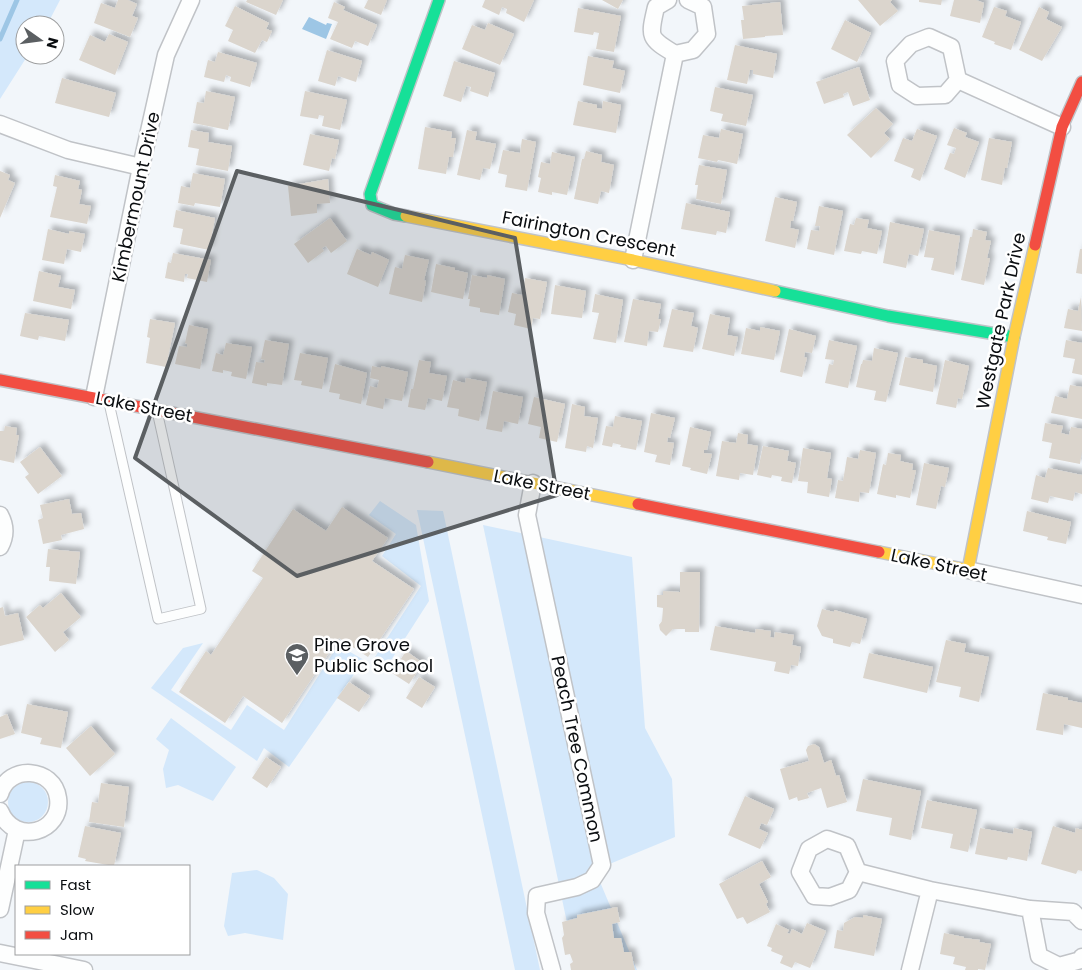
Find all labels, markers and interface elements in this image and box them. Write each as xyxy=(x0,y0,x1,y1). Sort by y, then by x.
north arrow xyxy=(15,15,65,65)
text: N xyxy=(42,36,64,51)
street label: Kimbermount Drive xyxy=(105,110,166,284)
street label: Fairington Crescent xyxy=(500,204,678,263)
street label: Westgate Park Drive xyxy=(970,230,1031,412)
street label: Lake Street xyxy=(94,385,195,428)
street label: Lake Street xyxy=(492,463,593,506)
street label: Lake Street xyxy=(889,542,990,587)
place label: Pine Grove Public School xyxy=(314,632,433,678)
school or university icon: Pine Grove Public School xyxy=(284,642,310,676)
street label: Peach Tree Common xyxy=(545,653,609,844)
legend xyxy=(15,865,190,955)
text: Fast xyxy=(60,874,91,895)
text: Slow xyxy=(60,899,95,920)
text: Jam xyxy=(60,924,94,945)

